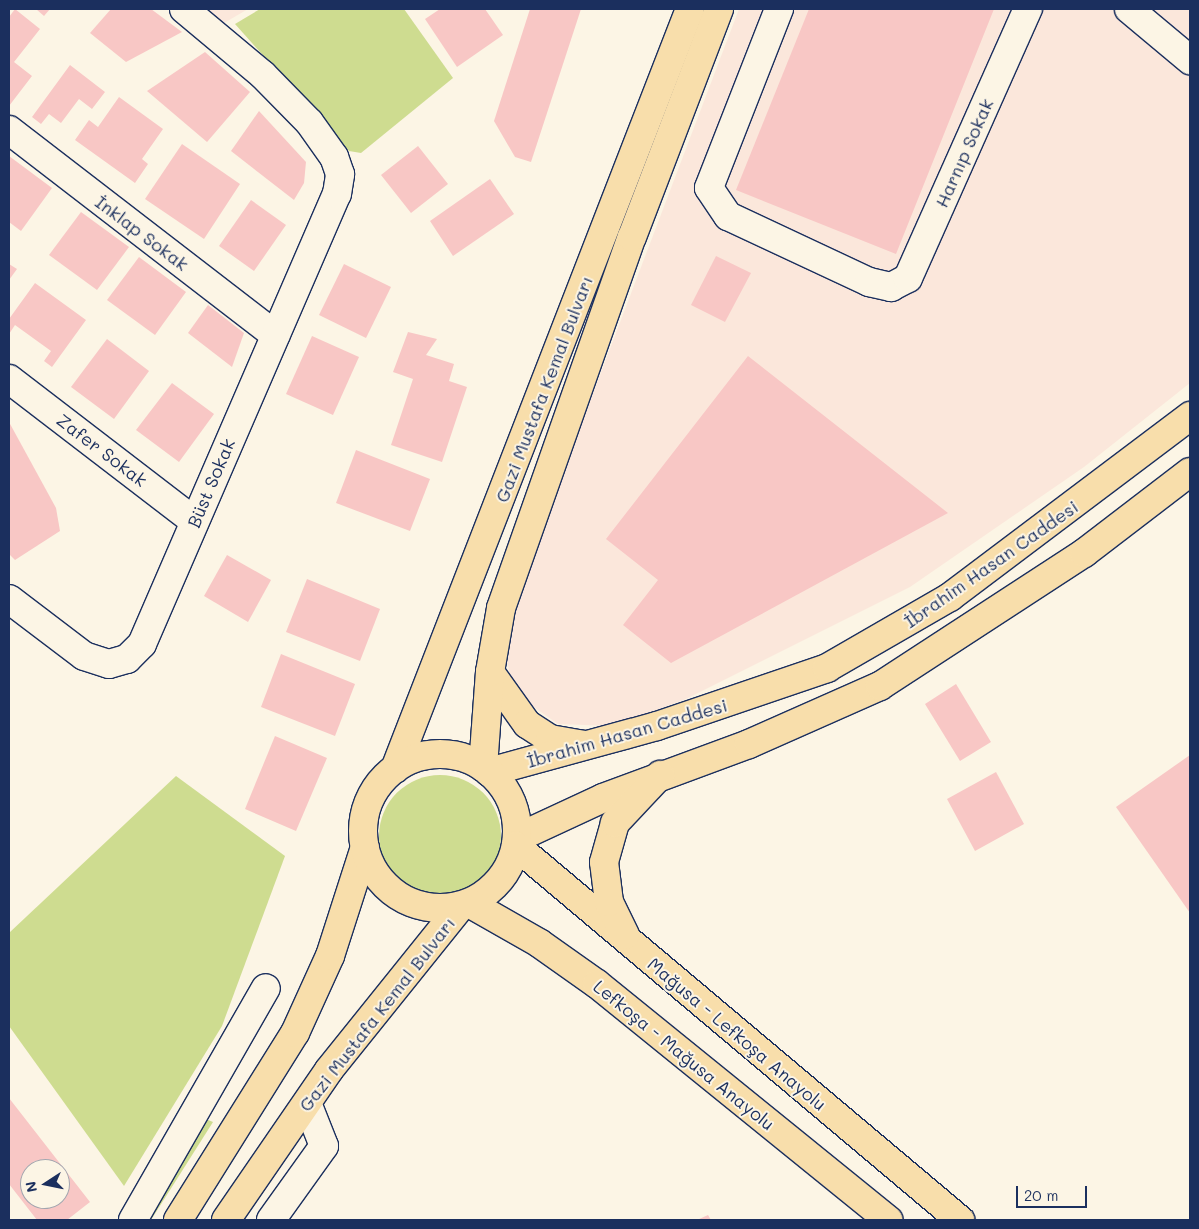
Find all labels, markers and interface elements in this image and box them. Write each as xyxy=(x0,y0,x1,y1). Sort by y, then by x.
street label: Harnıp Sokak xyxy=(930,95,998,211)
street label: İnklap Sokak xyxy=(91,191,193,275)
street label: Gazi Mustafa Kemal Bulvarı xyxy=(491,273,597,505)
street label: Zafer Sokak xyxy=(53,409,151,491)
street label: Büst Sokak xyxy=(183,435,239,531)
street label: İbrahim Hasan Caddesi xyxy=(900,496,1082,632)
street label: İbrahim Hasan Caddesi xyxy=(524,694,730,772)
street label: Gazi Mustafa Kemal Bulvarı xyxy=(294,912,460,1116)
street label: Mağusa - Lefkoşa Anayolu xyxy=(643,953,831,1115)
street label: Lefkoşa - Mağusa Anayolu xyxy=(589,975,779,1135)
north arrow xyxy=(20,1159,70,1209)
scale bar xyxy=(1019,1176,1090,1208)
text: N xyxy=(20,1180,41,1194)
text: 20 m xyxy=(1024,1185,1058,1205)

